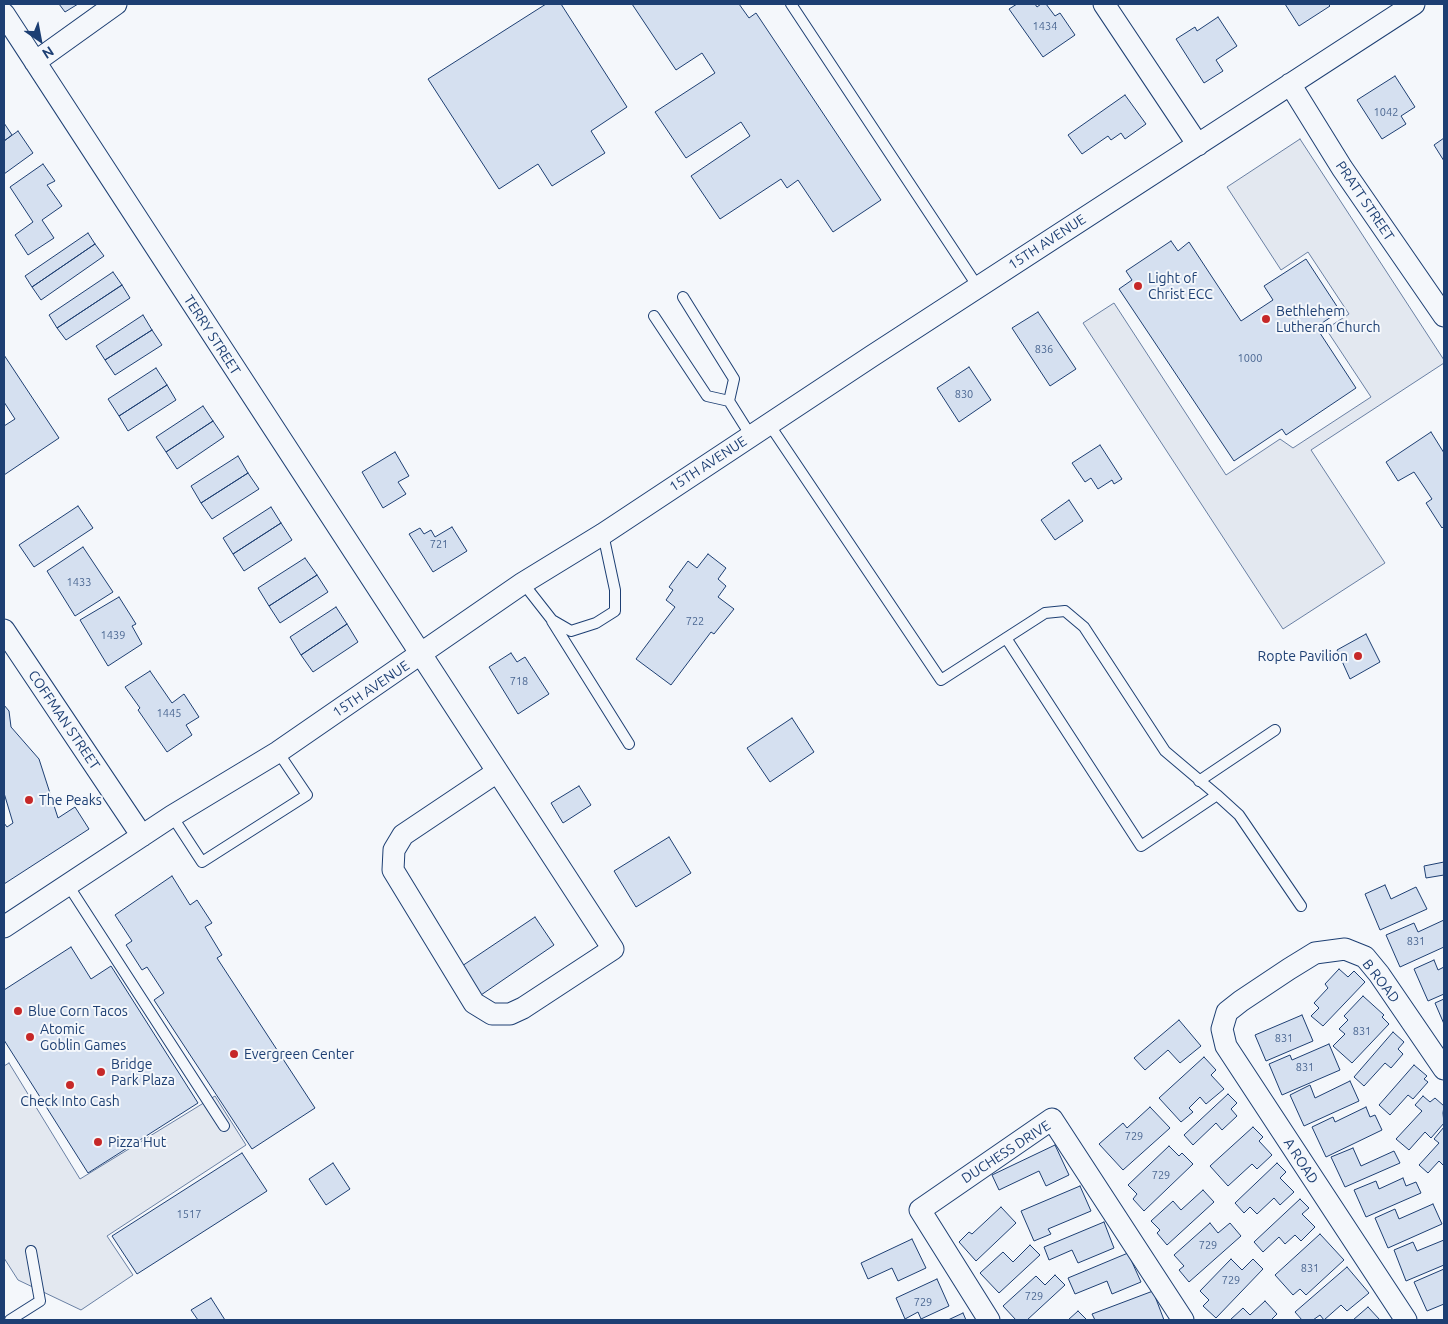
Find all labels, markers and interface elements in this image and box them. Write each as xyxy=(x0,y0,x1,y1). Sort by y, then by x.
north arrow xyxy=(15,15,65,65)
house number: 1434 xyxy=(1033,19,1057,33)
text: N xyxy=(39,43,57,62)
house number: 1042 xyxy=(1374,105,1398,119)
street label: PRATT STREET xyxy=(1332,158,1398,244)
street label: 15TH AVENUE xyxy=(1005,211,1089,273)
place label: Light of Christ ECC xyxy=(1148,270,1213,302)
marker: Light of Christ ECC xyxy=(1132,280,1144,292)
street label: TERRY STREET xyxy=(180,292,244,378)
place label: Bethlehem Lutheran Church xyxy=(1276,303,1380,336)
marker: Bethlehem Lutheran Church xyxy=(1260,313,1272,325)
house number: 836 xyxy=(1035,342,1053,356)
house number: 1000 xyxy=(1238,351,1262,365)
house number: 830 xyxy=(955,387,973,401)
street label: 15TH AVENUE xyxy=(666,433,750,495)
house number: 721 xyxy=(430,537,448,551)
house number: 1433 xyxy=(67,575,91,589)
house number: 722 xyxy=(686,614,704,628)
house number: 1439 xyxy=(101,628,125,642)
place label: Ropte Pavilion xyxy=(1258,648,1348,664)
marker: Ropte Pavilion xyxy=(1352,650,1364,662)
street label: 15TH AVENUE xyxy=(329,657,413,721)
street label: COFFMAN STREET xyxy=(25,667,103,773)
house number: 718 xyxy=(510,674,528,688)
house number: 1445 xyxy=(157,706,181,720)
place label: The Peaks xyxy=(39,792,102,808)
marker: The Peaks xyxy=(23,794,35,806)
house number: 831 xyxy=(1407,934,1425,948)
street label: B ROAD xyxy=(1359,956,1403,1006)
place label: Blue Corn Tacos xyxy=(28,1003,128,1019)
marker: Blue Corn Tacos xyxy=(12,1005,24,1017)
place label: Atomic Goblin Games xyxy=(40,1021,126,1054)
house number: 831 xyxy=(1353,1024,1371,1038)
marker: Atomic Goblin Games xyxy=(24,1031,36,1043)
house number: 831 xyxy=(1275,1031,1293,1045)
place label: Evergreen Center xyxy=(244,1046,354,1062)
marker: Evergreen Center xyxy=(228,1048,240,1060)
place label: Bridge Park Plaza xyxy=(111,1056,175,1088)
house number: 831 xyxy=(1296,1060,1314,1074)
marker: Bridge Park Plaza xyxy=(95,1066,107,1078)
marker: Check Into Cash xyxy=(64,1079,76,1091)
place label: Check Into Cash xyxy=(20,1093,120,1109)
street label: DUCHESS DRIVE xyxy=(958,1117,1054,1187)
house number: 729 xyxy=(1125,1129,1143,1143)
place label: Pizza Hut xyxy=(108,1134,166,1150)
street label: A ROAD xyxy=(1280,1135,1322,1187)
marker: Pizza Hut xyxy=(92,1136,104,1148)
house number: 729 xyxy=(1152,1168,1170,1182)
house number: 1517 xyxy=(177,1207,201,1221)
house number: 729 xyxy=(1199,1238,1217,1252)
house number: 831 xyxy=(1301,1261,1319,1275)
house number: 729 xyxy=(1222,1273,1240,1287)
house number: 729 xyxy=(1025,1289,1043,1303)
house number: 729 xyxy=(914,1295,932,1309)

